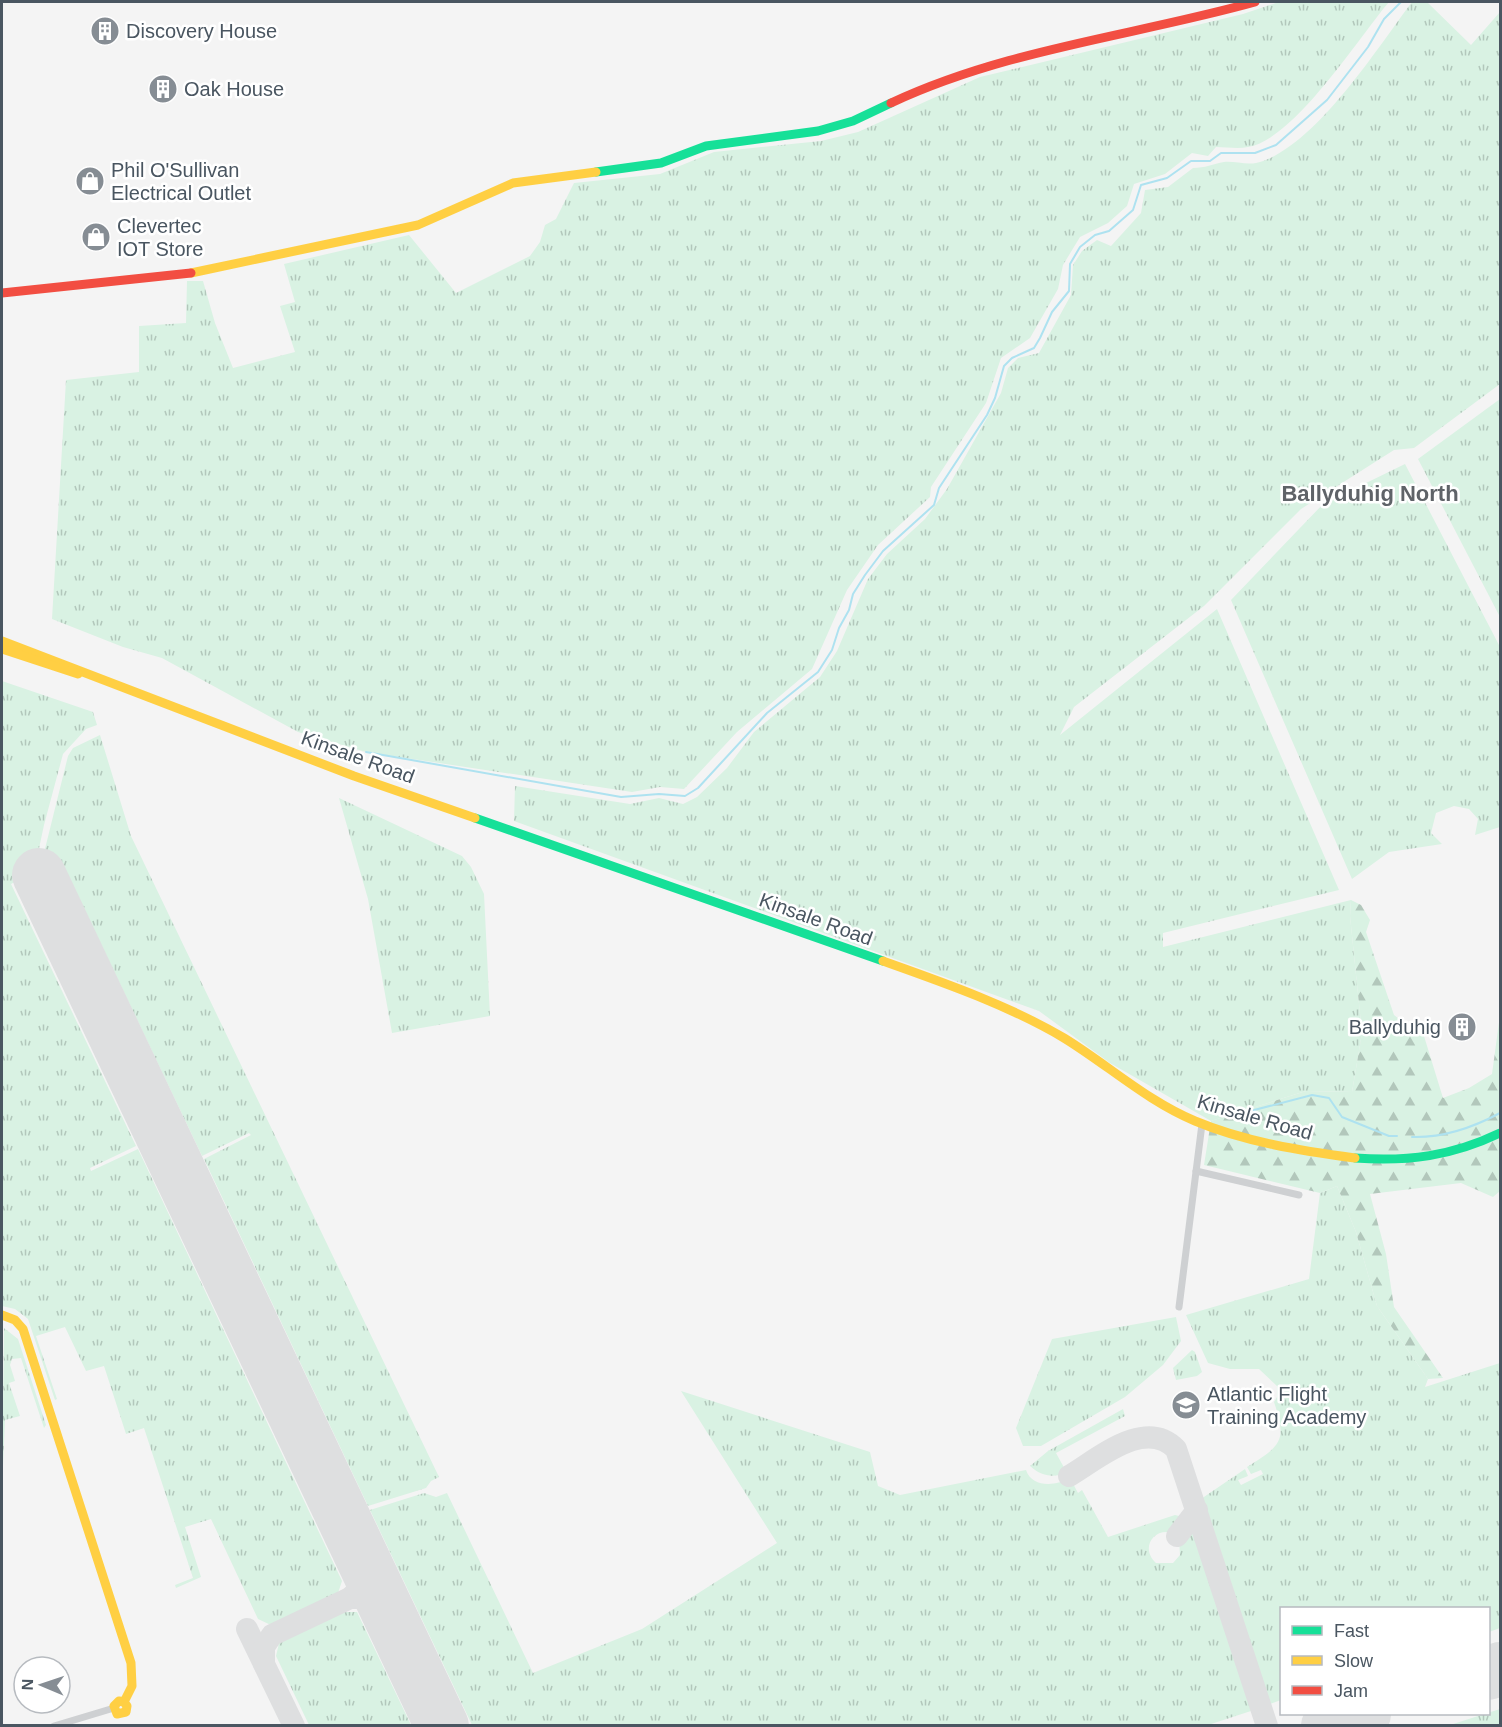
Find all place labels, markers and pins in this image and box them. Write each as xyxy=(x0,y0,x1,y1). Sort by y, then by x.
building icon: Discovery House xyxy=(89,15,121,47)
place label: Discovery House xyxy=(126,20,277,42)
building icon: Oak House xyxy=(147,73,179,105)
place label: Oak House xyxy=(184,78,284,100)
place label: Phil O'Sullivan Electrical Outlet xyxy=(111,159,251,204)
shop icon: Phil O'Sullivan Electrical Outlet xyxy=(74,165,106,197)
place label: Clevertec IOT Store xyxy=(117,215,203,260)
shop icon: Clevertec IOT Store xyxy=(80,221,112,253)
building icon: Ballyduhig xyxy=(1446,1011,1478,1043)
place label: Ballyduhig xyxy=(1349,1016,1441,1038)
place label: Atlantic Flight Training Academy xyxy=(1207,1383,1366,1428)
school or university icon: Atlantic Flight Training Academy xyxy=(1170,1389,1202,1421)

